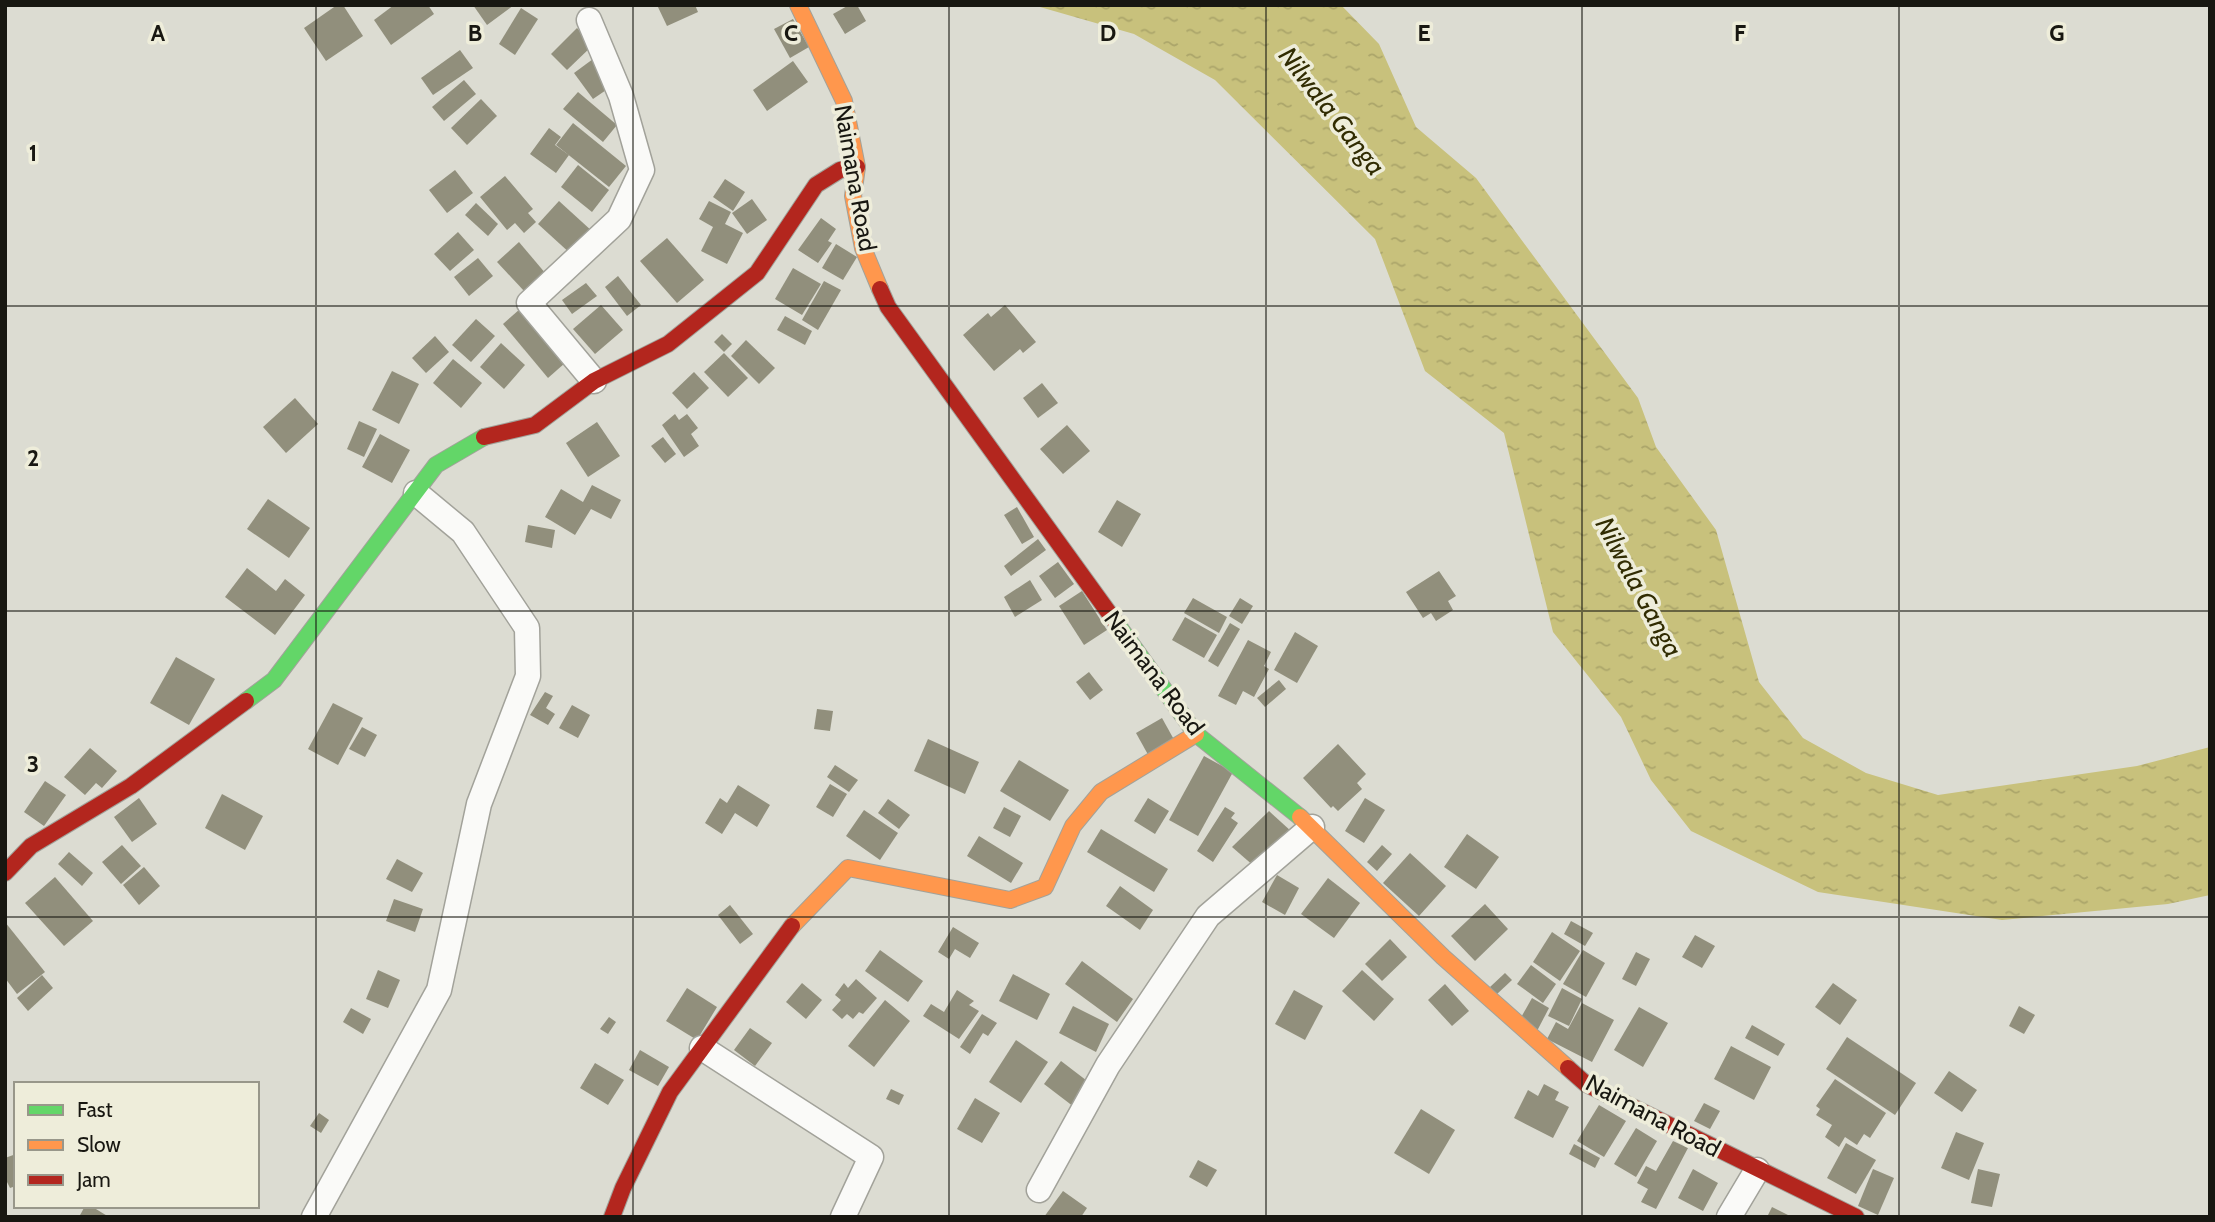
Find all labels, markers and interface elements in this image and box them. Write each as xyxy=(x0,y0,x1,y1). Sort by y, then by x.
text: A xyxy=(151,19,166,47)
text: B xyxy=(468,19,482,47)
text: C xyxy=(784,19,798,47)
text: D xyxy=(1100,19,1116,47)
text: E xyxy=(1417,19,1431,47)
text: F xyxy=(1734,19,1746,47)
text: G xyxy=(2049,19,2065,47)
water label: Nilwala Ganga xyxy=(1272,40,1392,182)
street label: Naimana Road xyxy=(828,102,883,253)
text: 1 xyxy=(29,139,37,167)
text: 2 xyxy=(27,444,39,472)
water label: Nilwala Ganga xyxy=(1589,511,1689,663)
street label: Naimana Road xyxy=(1098,605,1211,741)
text: 3 xyxy=(27,750,39,778)
street label: Naimana Road xyxy=(1581,1068,1725,1163)
legend xyxy=(14,1082,259,1208)
text: Fast xyxy=(77,1097,113,1122)
text: Slow xyxy=(77,1132,121,1157)
text: Jam xyxy=(76,1167,111,1192)

